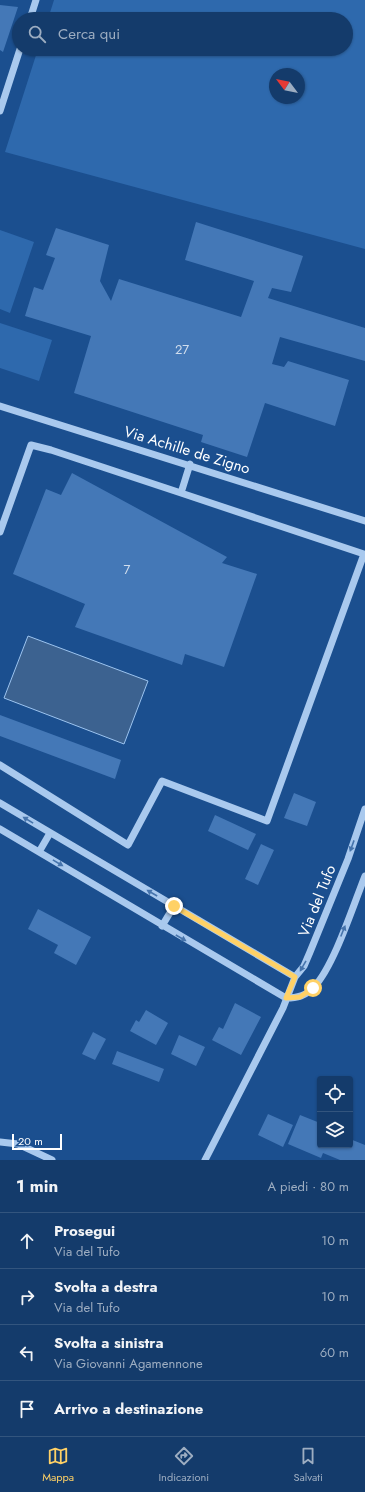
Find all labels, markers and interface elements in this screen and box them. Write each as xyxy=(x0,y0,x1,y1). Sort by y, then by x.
search box xyxy=(12,12,353,56)
icon: search xyxy=(26,23,48,45)
text: Cerca qui xyxy=(58,23,120,45)
north arrow xyxy=(269,68,305,104)
house number: 27 xyxy=(175,340,189,359)
street label: Via Achille de Zigno xyxy=(121,420,253,480)
house number: 7 xyxy=(124,560,131,579)
one-way arrow xyxy=(22,817,34,824)
one-way arrow xyxy=(349,840,355,852)
one-way arrow xyxy=(52,860,64,867)
street label: Via del Tufo xyxy=(293,862,341,940)
one-way arrow xyxy=(146,890,158,897)
route end xyxy=(165,897,183,915)
one-way arrow xyxy=(340,924,346,936)
one-way arrow xyxy=(175,934,187,941)
one-way arrow xyxy=(300,960,306,972)
route start xyxy=(304,979,322,997)
map controls xyxy=(317,1076,353,1148)
button: locate xyxy=(317,1076,353,1112)
button: layers xyxy=(317,1112,353,1148)
scale bar xyxy=(12,1132,62,1151)
text: 20 m xyxy=(18,1133,43,1149)
text: 1 min xyxy=(16,1174,58,1198)
text: A piedi · 80 m xyxy=(268,1177,349,1196)
text: Prosegui xyxy=(54,1220,115,1242)
icon: ahead xyxy=(16,1230,38,1252)
text: 10 m xyxy=(321,1231,349,1250)
text: Via del Tufo xyxy=(54,1242,120,1261)
text: Svolta a destra xyxy=(54,1276,158,1298)
icon: right xyxy=(16,1286,38,1308)
text: 10 m xyxy=(321,1287,349,1306)
text: Via del Tufo xyxy=(54,1298,120,1317)
text: Svolta a sinistra xyxy=(54,1332,164,1354)
icon: left xyxy=(16,1342,38,1364)
text: 60 m xyxy=(320,1343,349,1362)
text: Via Giovanni Agamennone xyxy=(54,1354,203,1373)
icon: arrive xyxy=(16,1398,38,1420)
text: Arrivo a destinazione xyxy=(54,1398,203,1420)
tab: Mappa xyxy=(42,1445,74,1485)
tab: Indicazioni xyxy=(158,1445,209,1485)
tab: Salvati xyxy=(293,1445,323,1485)

